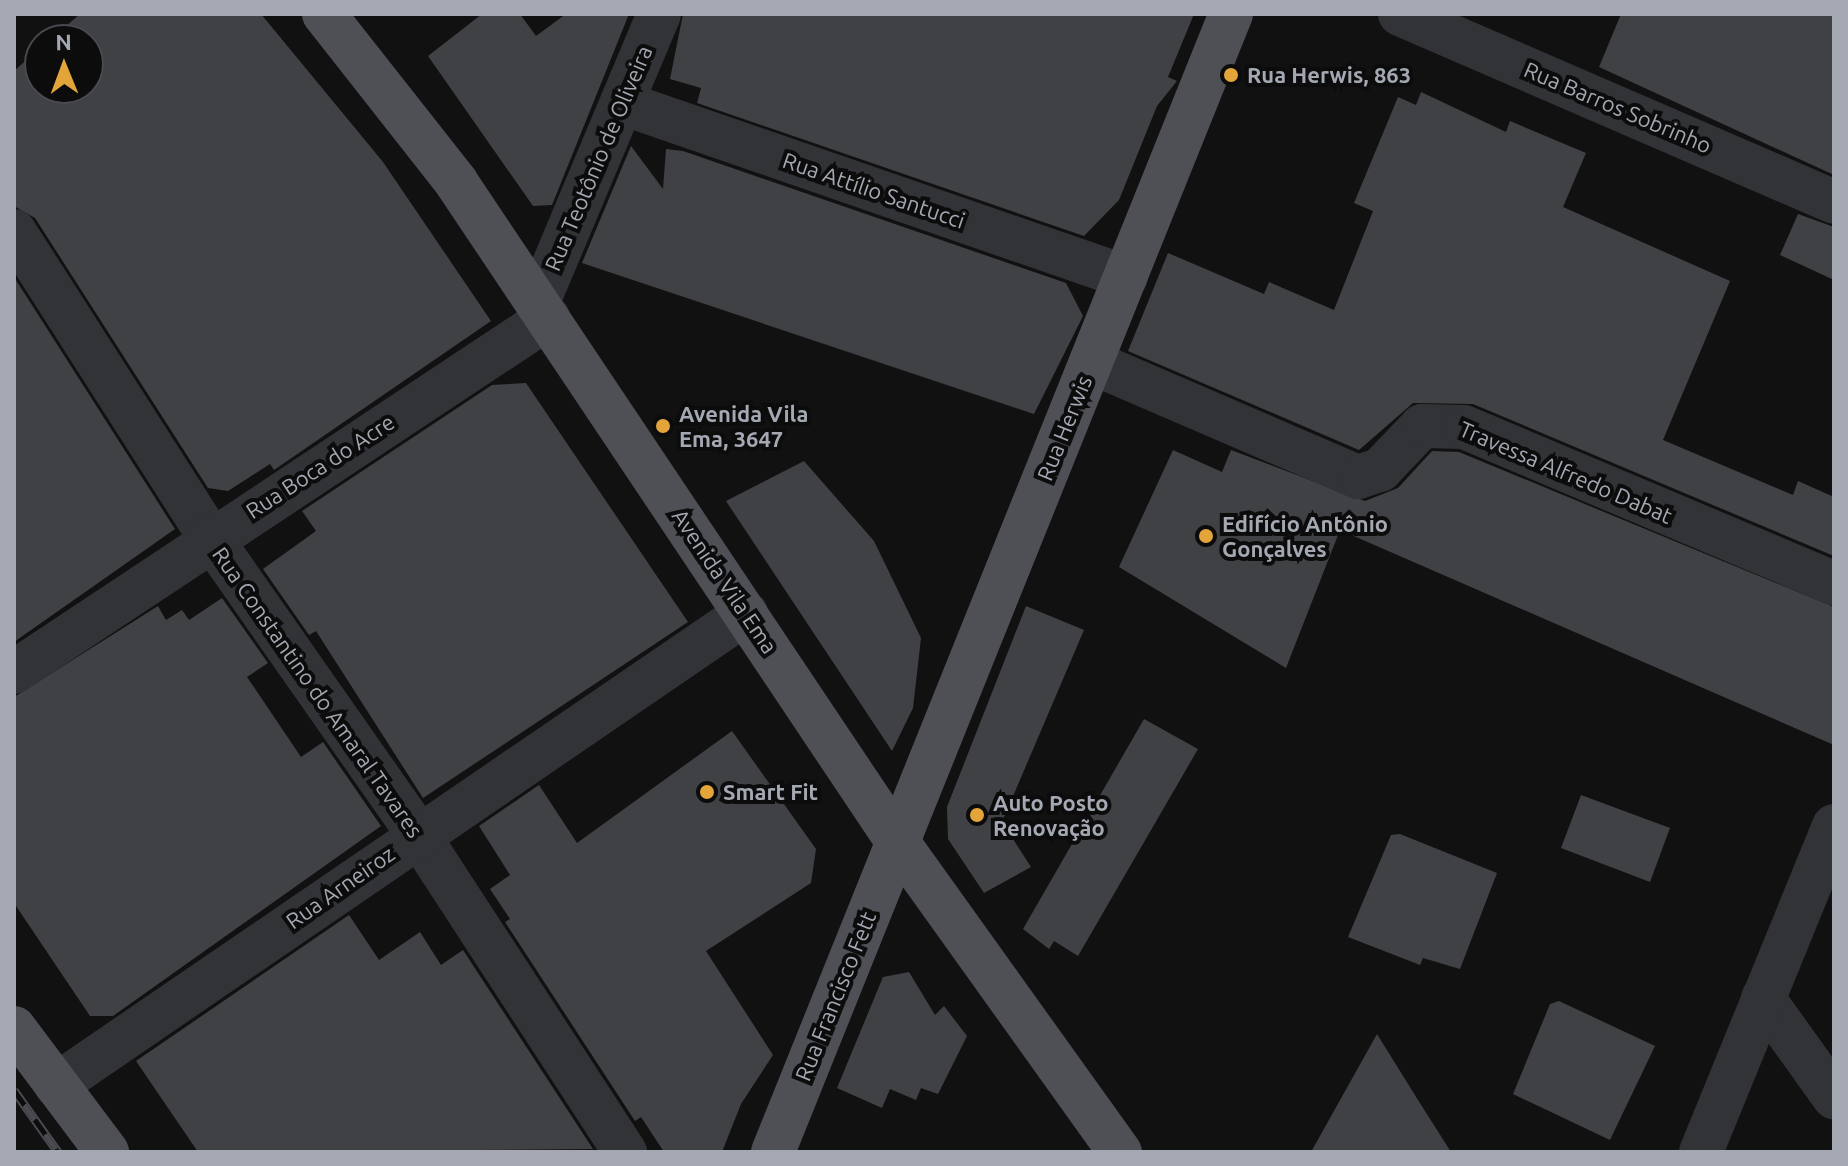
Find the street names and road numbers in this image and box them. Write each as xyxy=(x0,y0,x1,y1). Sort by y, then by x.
street label: Rua Teotônio de Oliveira xyxy=(539,41,657,275)
street label: Rua Barros Sobrinho xyxy=(1520,56,1716,158)
street label: Rua Attílio Santucci xyxy=(779,146,969,234)
street label: Rua Herwis xyxy=(1031,372,1097,484)
street label: Rua Boca do Acre xyxy=(241,408,399,524)
street label: Travessa Alfredo Dabat xyxy=(1456,415,1676,529)
street label: Avenida Vila Ema xyxy=(667,504,783,658)
street label: Rua Constantino do Amaral Tavares xyxy=(207,542,429,842)
street label: Rua Arneiroz xyxy=(281,840,399,934)
street label: Rua Francisco Fett xyxy=(789,908,881,1084)

